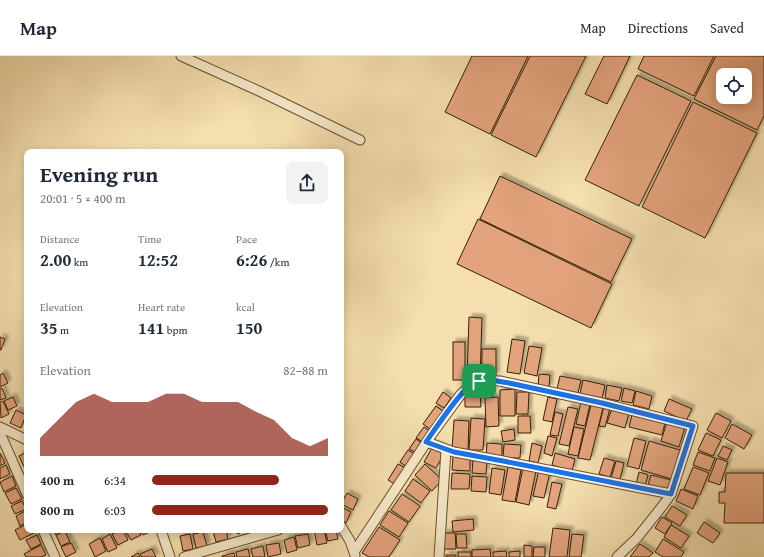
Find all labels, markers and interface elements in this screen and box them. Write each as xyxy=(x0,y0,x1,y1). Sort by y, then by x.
text: Map xyxy=(20,14,57,42)
text: Map xyxy=(580,18,606,38)
text: Directions xyxy=(628,18,688,38)
text: Saved xyxy=(710,18,744,38)
map controls xyxy=(716,68,752,104)
button: locate xyxy=(716,68,752,104)
text: Evening run xyxy=(40,158,158,190)
button: share xyxy=(286,162,328,204)
text: 20:01 · 5 × 400 m xyxy=(40,189,126,208)
text: Distance xyxy=(40,231,79,247)
text: Time xyxy=(138,231,161,247)
text: Pace xyxy=(236,231,257,247)
text: 2.00 xyxy=(40,247,71,272)
text: 12:52 xyxy=(138,247,178,272)
text: 6:26 xyxy=(236,247,267,272)
text: km xyxy=(71,254,88,270)
text: /km xyxy=(267,254,289,270)
text: Elevation xyxy=(40,299,83,315)
text: Heart rate xyxy=(138,299,185,315)
text: kcal xyxy=(236,299,255,315)
text: 35 xyxy=(40,315,58,340)
text: 141 xyxy=(138,315,164,340)
text: 150 xyxy=(236,315,262,340)
text: m xyxy=(58,322,69,338)
text: bpm xyxy=(164,322,187,338)
text: Elevation xyxy=(40,361,91,380)
text: 82–88 m xyxy=(283,361,328,380)
pin xyxy=(462,364,496,398)
icon: arrive xyxy=(468,370,490,392)
text: 400 m xyxy=(40,471,74,490)
text: 6:34 xyxy=(104,471,126,490)
text: 800 m xyxy=(40,501,74,520)
text: 6:03 xyxy=(104,501,126,520)

